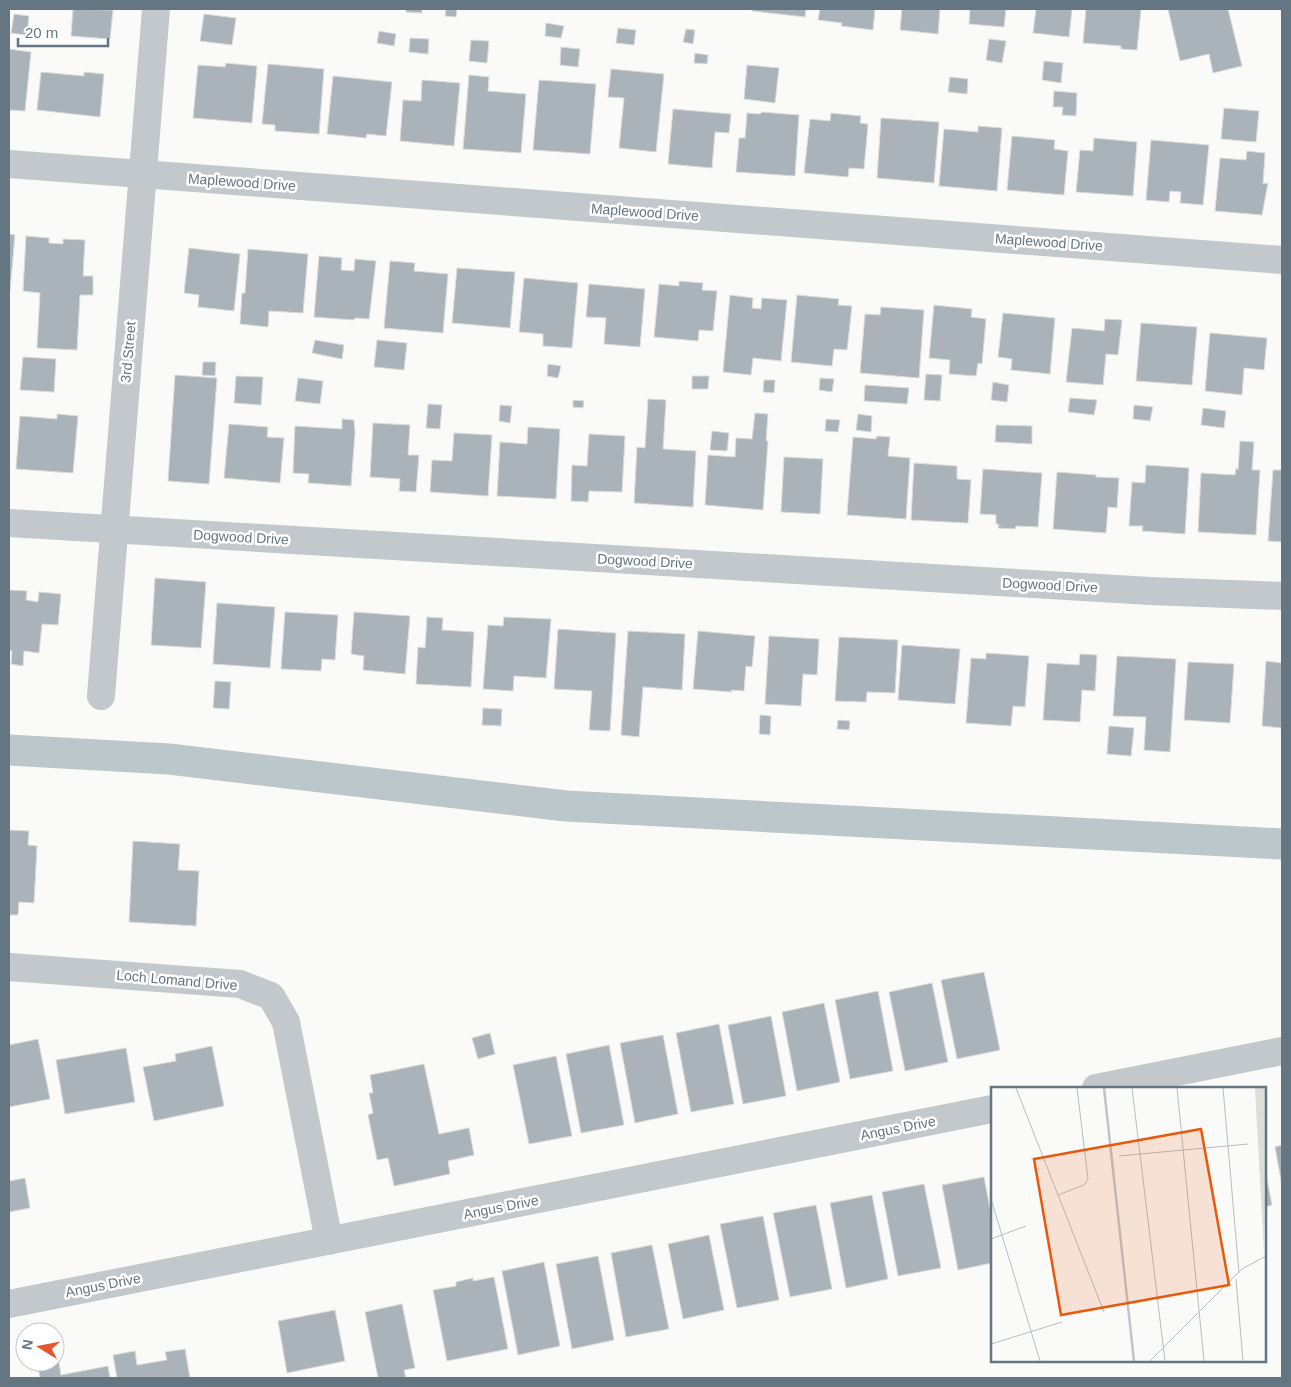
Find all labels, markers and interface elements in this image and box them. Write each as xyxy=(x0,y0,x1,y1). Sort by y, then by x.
scale bar xyxy=(18,15,108,47)
text: 20 m xyxy=(25,24,58,41)
street label: Maplewood Drive xyxy=(187,170,297,194)
street label: Maplewood Drive xyxy=(590,200,700,224)
street label: Maplewood Drive xyxy=(994,230,1104,254)
street label: 3rd Street xyxy=(117,321,139,383)
street label: Dogwood Drive xyxy=(193,527,289,548)
street label: Dogwood Drive xyxy=(597,551,693,572)
street label: Dogwood Drive xyxy=(1002,575,1098,596)
street label: Loch Lomand Drive xyxy=(116,967,238,993)
inset map xyxy=(991,1087,1266,1362)
street label: Angus Drive xyxy=(859,1113,937,1143)
street label: Angus Drive xyxy=(462,1192,540,1222)
street label: Angus Drive xyxy=(64,1270,142,1300)
north arrow xyxy=(15,1322,65,1372)
text: N xyxy=(18,1338,36,1351)

